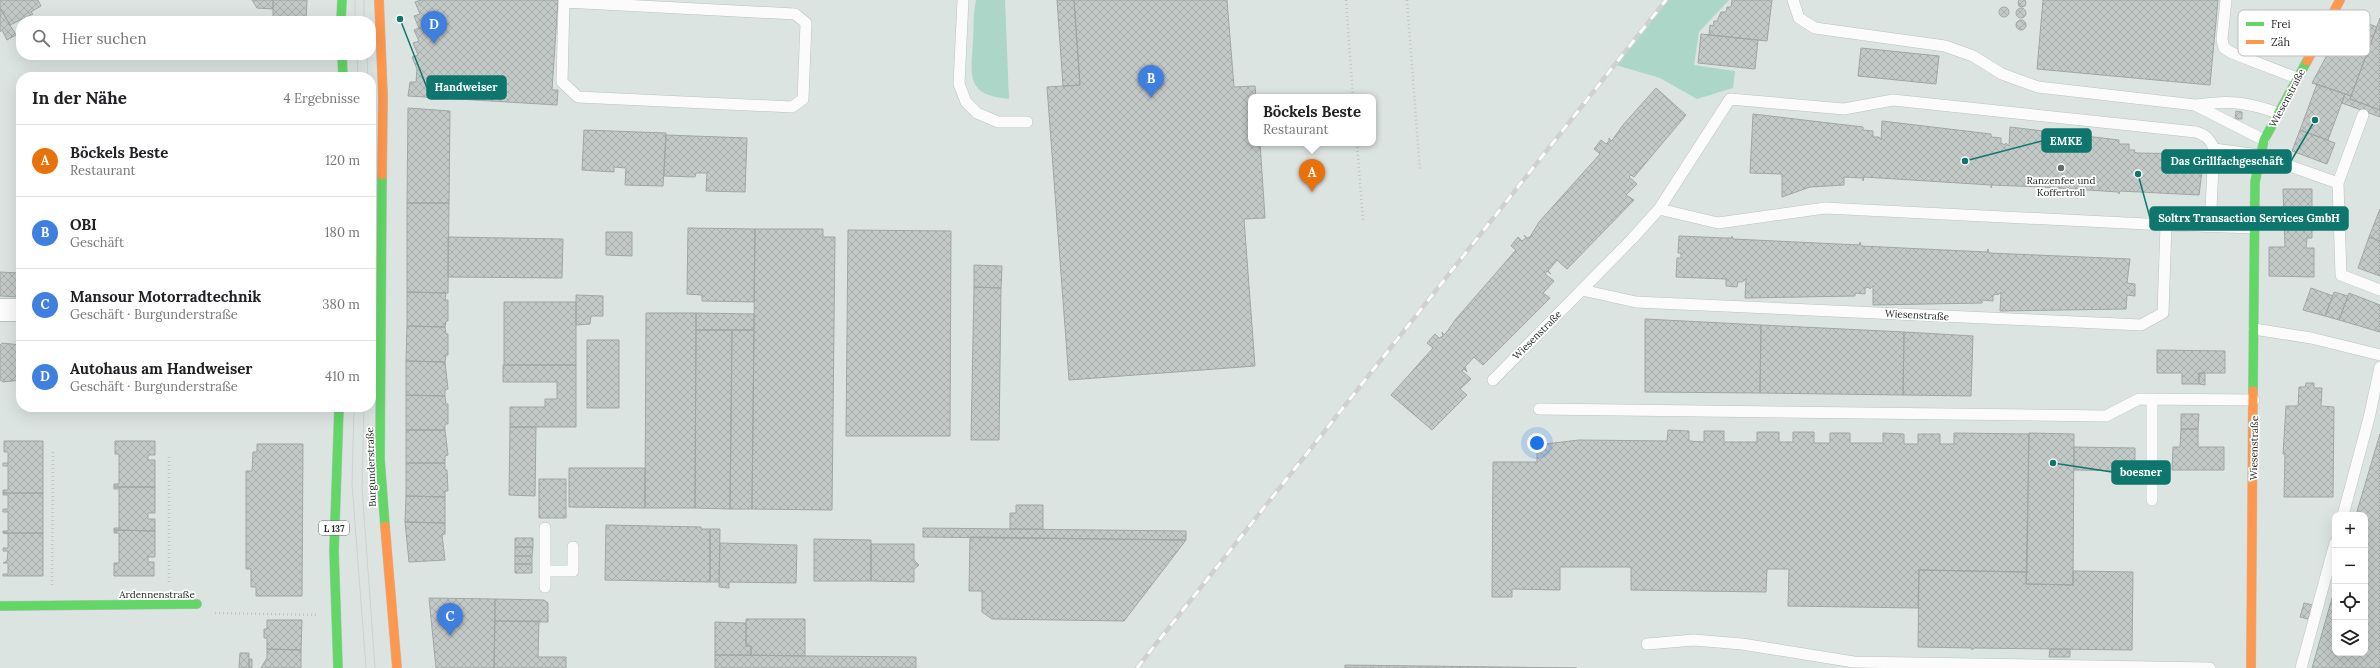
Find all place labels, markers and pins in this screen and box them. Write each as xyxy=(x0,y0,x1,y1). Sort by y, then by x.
pin: D xyxy=(421,11,447,44)
pin: B xyxy=(1138,65,1164,98)
callout: Handweiser xyxy=(427,76,506,99)
callout: EMKE xyxy=(2042,129,2091,152)
callout: Das Grillfachgeschäft xyxy=(2162,150,2291,173)
pin: A xyxy=(1299,159,1325,192)
marker: Ranzenfee und Koffertroll xyxy=(2056,163,2066,173)
place label: Ranzenfee und Koffertroll xyxy=(2027,174,2095,199)
callout: Soltrx Transaction Services GmbH xyxy=(2150,207,2348,230)
callout: boesner xyxy=(2112,461,2170,484)
pin: C xyxy=(437,603,463,636)

